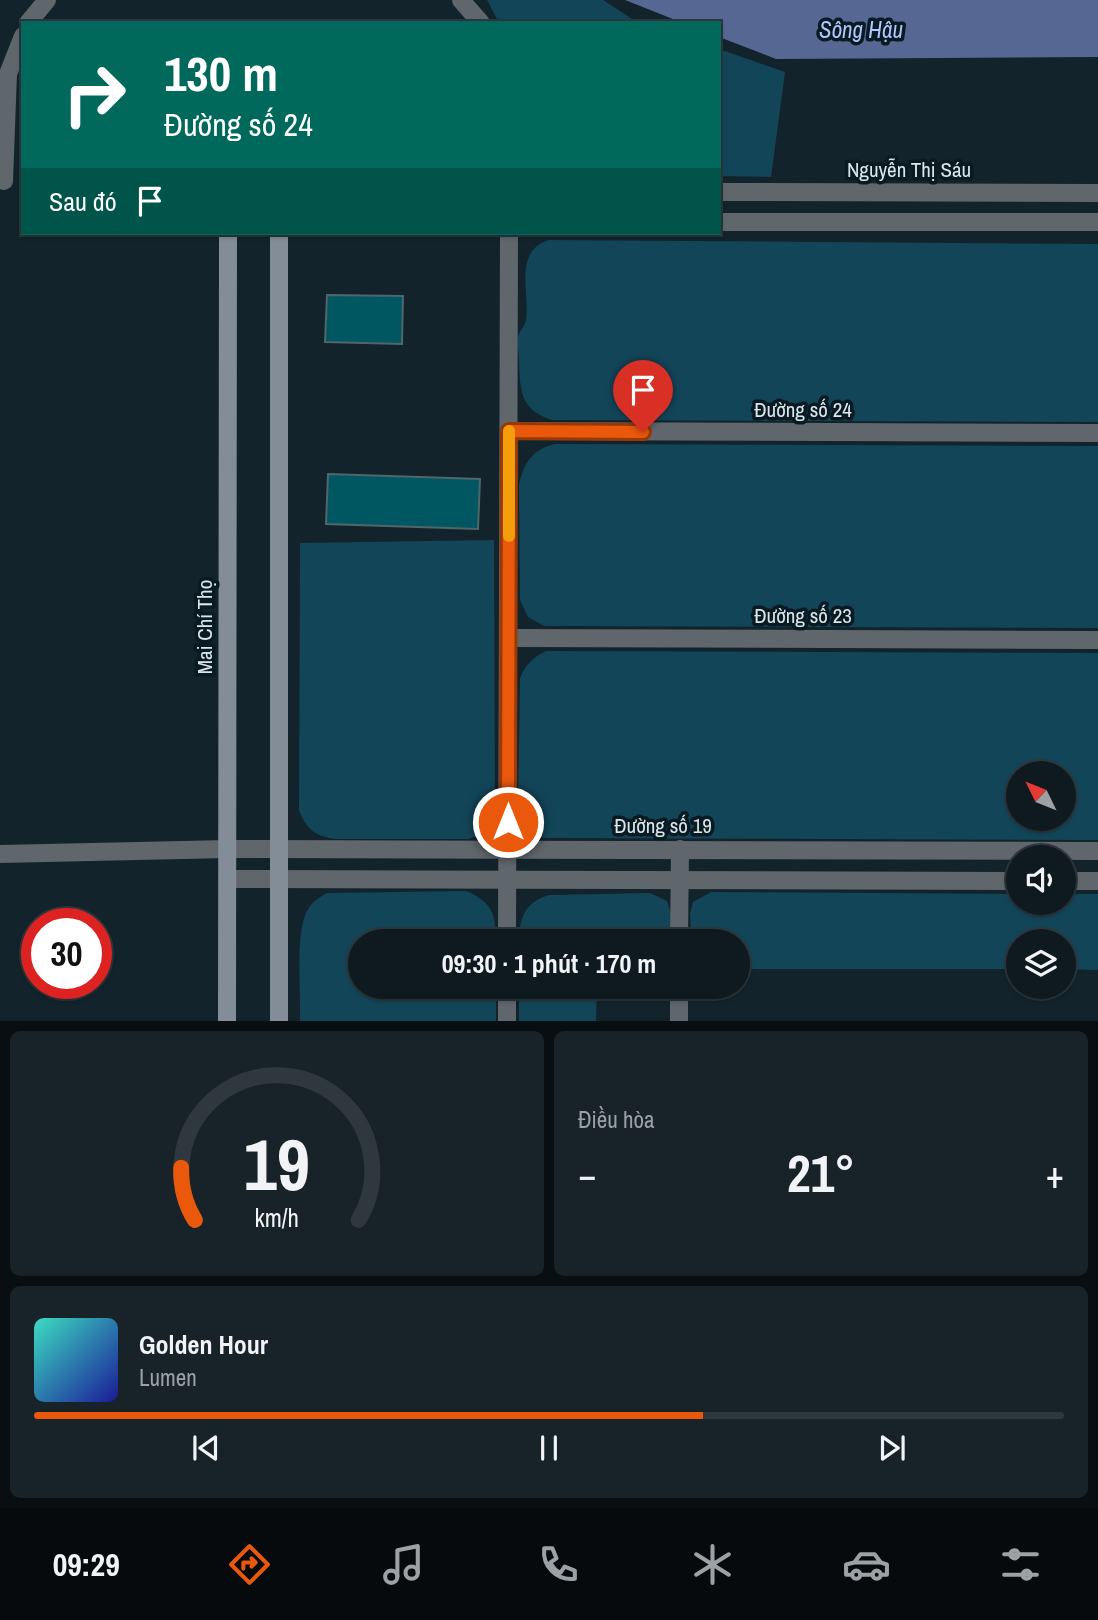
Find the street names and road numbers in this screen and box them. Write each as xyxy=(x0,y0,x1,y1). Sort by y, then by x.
street label: Nguyễn Thị Sáu xyxy=(847,155,971,184)
street label: Đường số 24 xyxy=(754,395,852,424)
street label: Mai Chí Thọ xyxy=(190,580,219,674)
street label: Đường số 23 xyxy=(754,601,852,630)
street label: Đường số 19 xyxy=(614,811,712,840)

